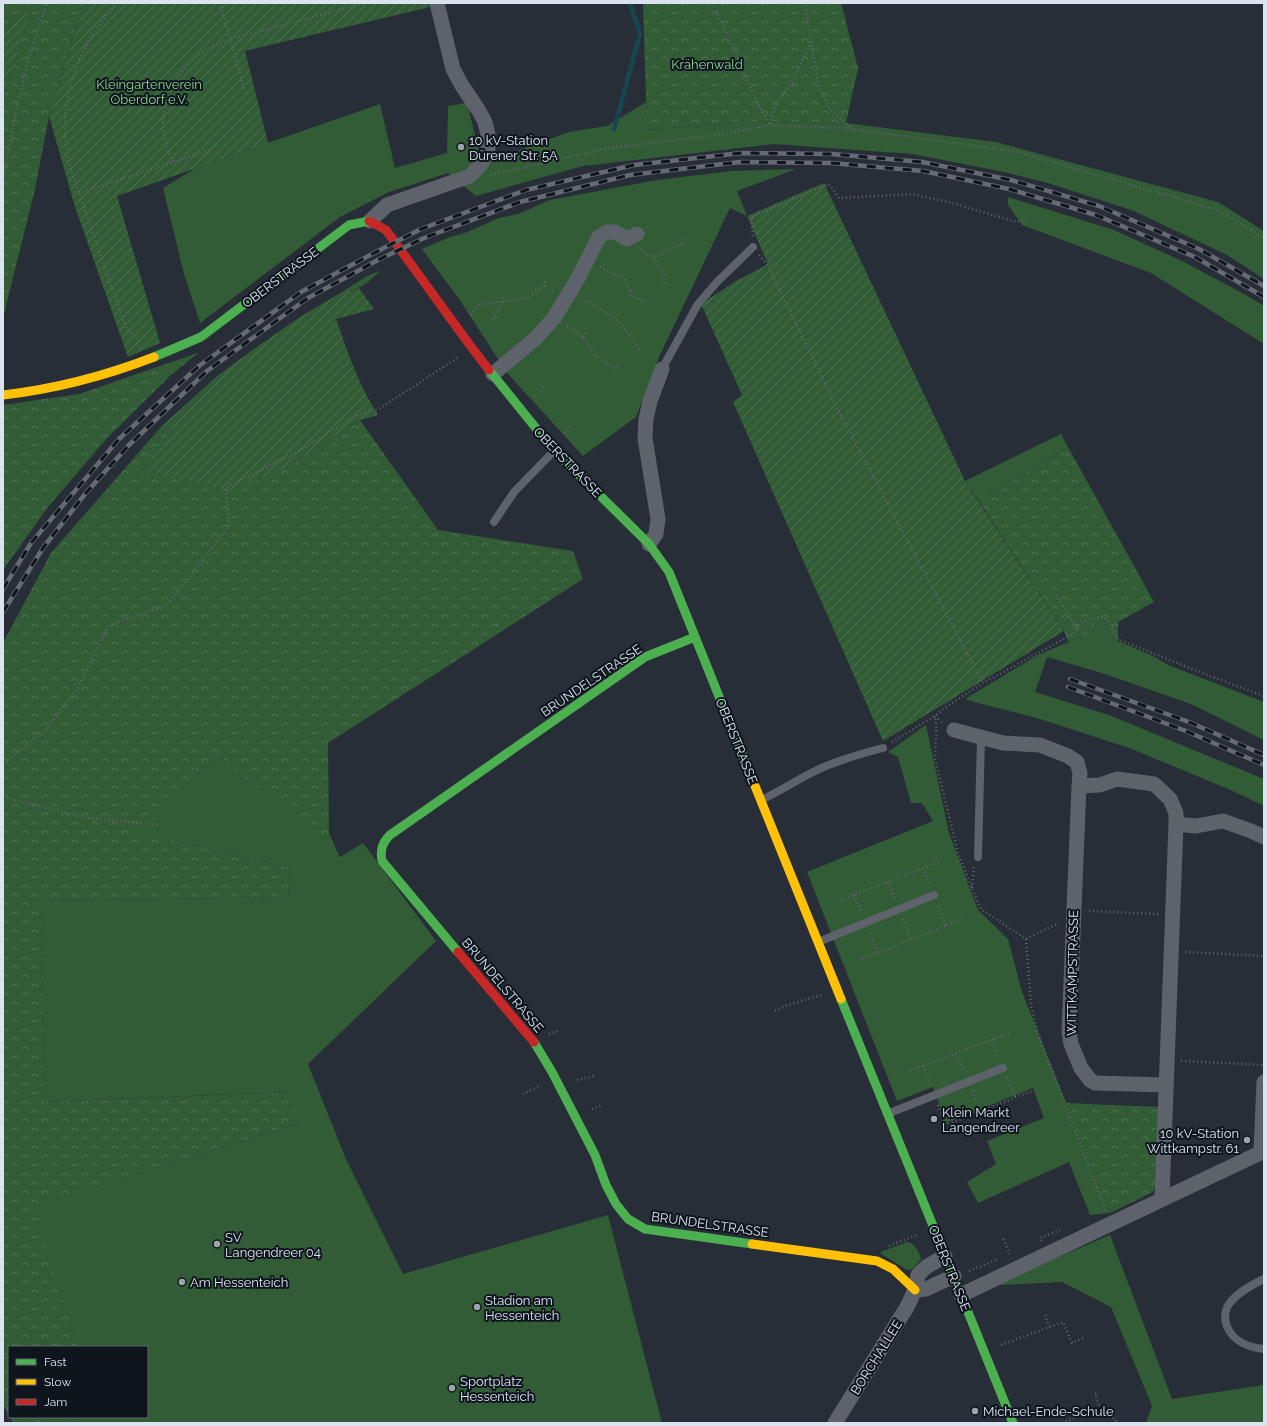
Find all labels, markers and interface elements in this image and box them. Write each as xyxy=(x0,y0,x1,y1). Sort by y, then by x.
park label: Krähenwald xyxy=(671,57,743,72)
park label: Kleingartenverein Oberdorf e.V. xyxy=(96,77,202,107)
place label: 10 kV-Station Dürener Str. 5A xyxy=(469,133,558,163)
marker: 10 kV-Station Dürener Str. 5A xyxy=(456,142,466,152)
street label: OBERSTRASSE xyxy=(239,244,321,311)
street label: OBERSTRASSE xyxy=(530,424,605,500)
street label: BRUNDELSTRASSE xyxy=(538,641,645,720)
street label: OBERSTRASSE xyxy=(712,696,761,786)
street label: WITTKAMPSTRASSE xyxy=(1064,910,1081,1036)
street label: BRUNDELSTRASSE xyxy=(459,935,546,1036)
place label: Klein Markt Langendreer xyxy=(942,1105,1020,1135)
marker: Klein Markt Langendreer xyxy=(929,1114,939,1124)
place label: 10 kV-Station Wittkampstr. 61 xyxy=(1147,1126,1239,1156)
marker: 10 kV-Station Wittkampstr. 61 xyxy=(1242,1135,1252,1145)
street label: BRUNDELSTRASSE xyxy=(650,1209,770,1240)
street label: OBERSTRASSE xyxy=(925,1223,974,1313)
place label: SV Langendreer 04 xyxy=(225,1230,321,1260)
marker: SV Langendreer 04 xyxy=(212,1239,222,1249)
place label: Am Hessenteich xyxy=(190,1275,288,1290)
marker: Am Hessenteich xyxy=(177,1277,187,1287)
place label: Stadion am Hessenteich xyxy=(485,1293,559,1323)
marker: Stadion am Hessenteich xyxy=(472,1302,482,1312)
street label: BORCHALLEE xyxy=(847,1317,905,1397)
legend xyxy=(8,1346,148,1418)
text: Fast xyxy=(44,1355,67,1369)
place label: Sportplatz Hessenteich xyxy=(460,1374,534,1404)
text: Slow xyxy=(44,1375,71,1389)
marker: Sportplatz Hessenteich xyxy=(447,1383,457,1393)
text: Jam xyxy=(44,1395,67,1409)
place label: Michael-Ende-Schule xyxy=(983,1404,1114,1419)
marker: Michael-Ende-Schule xyxy=(970,1406,980,1416)

